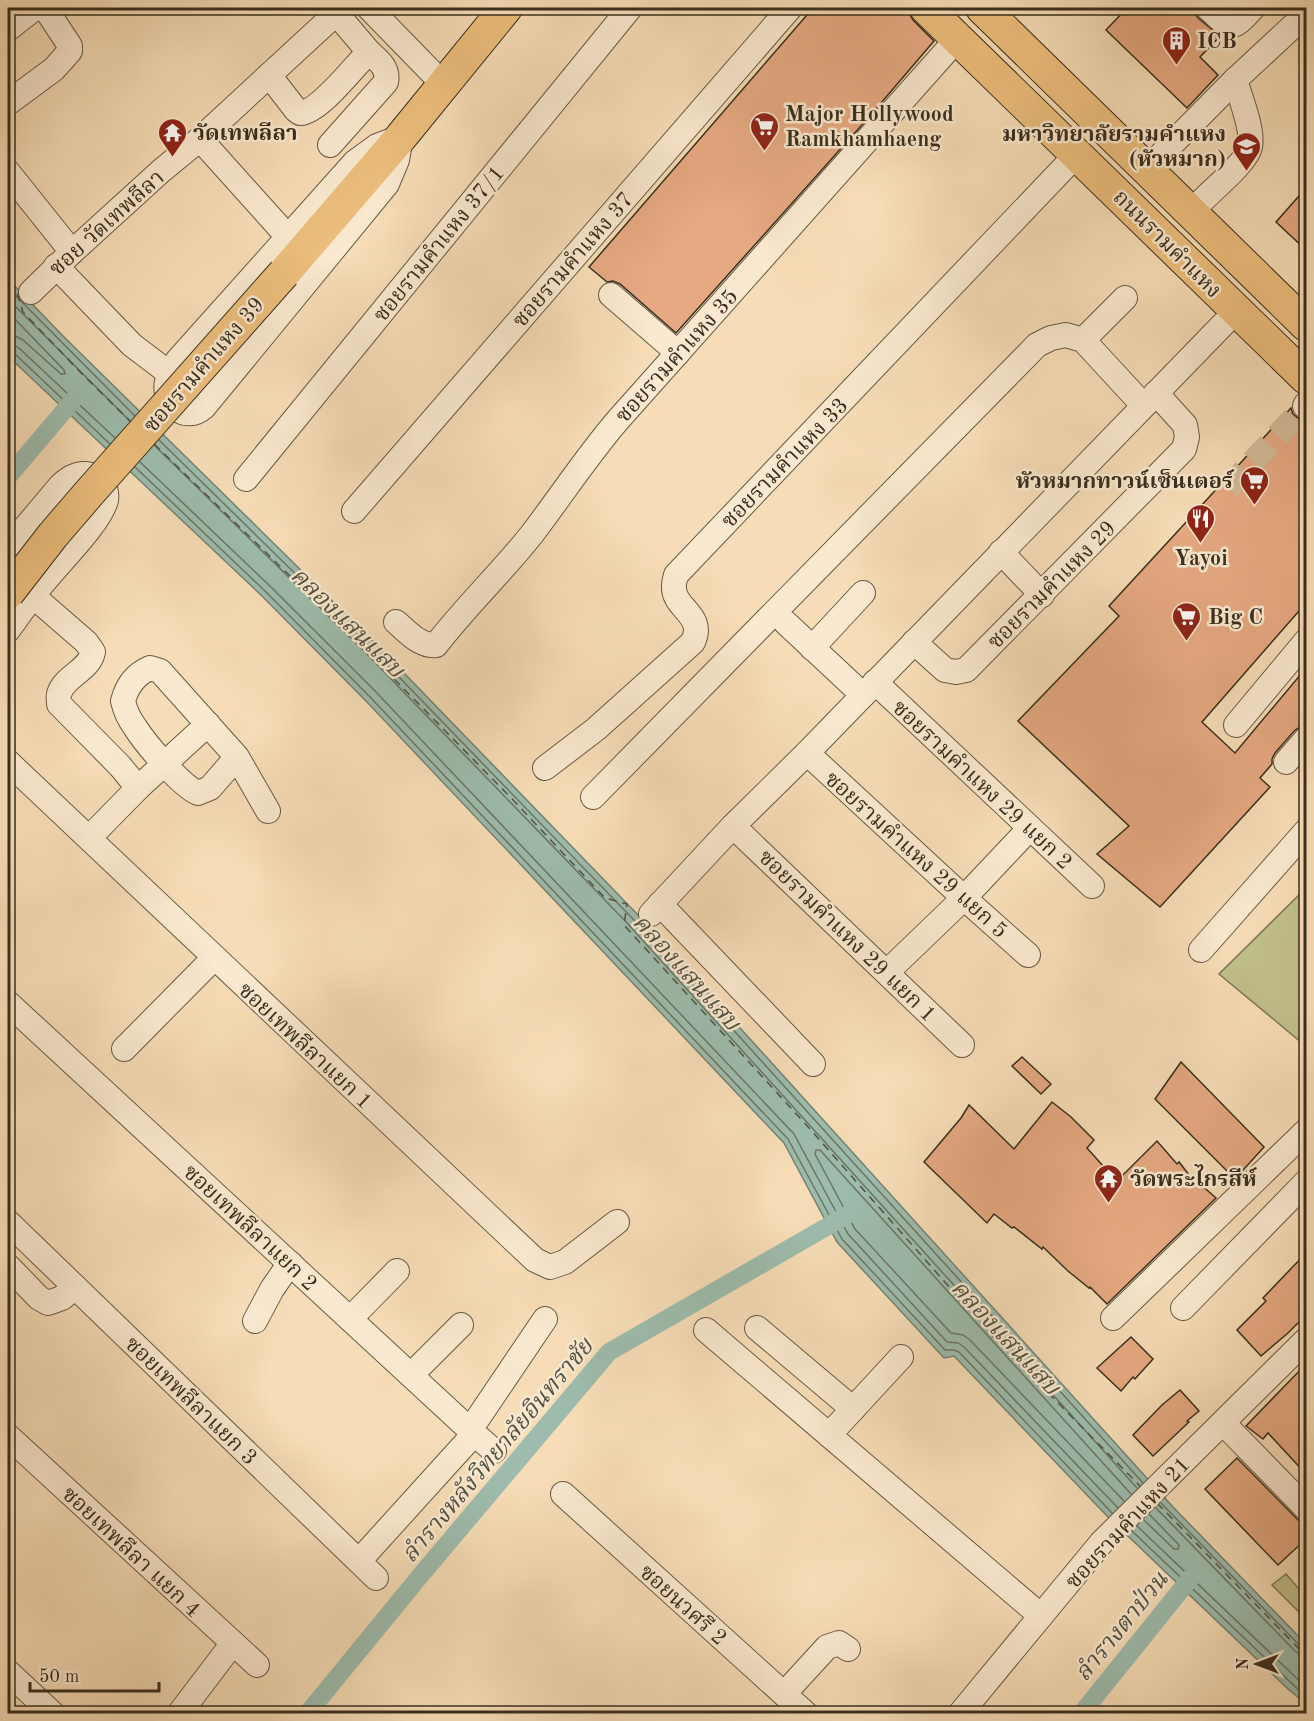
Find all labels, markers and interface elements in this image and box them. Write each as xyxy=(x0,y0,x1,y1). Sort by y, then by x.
building icon: ICB xyxy=(1160,24,1192,66)
place label: ICB xyxy=(1197,31,1237,53)
place label: Major Hollywood Ramkhamhaeng xyxy=(785,104,954,151)
supermarket icon: Major Hollywood Ramkhamhaeng xyxy=(748,110,780,152)
temple icon: วัดเทพลีลา xyxy=(156,116,188,158)
place label: วัดเทพลีลา xyxy=(193,121,297,145)
place label: มหาวิทยาลัยรามคำแหง (หัวหมาก) xyxy=(1002,123,1226,171)
school or university icon: มหาวิทยาลัยรามคำแหง (หัวหมาก) xyxy=(1231,130,1263,172)
street label: ซอยรามคำแหง 37/1 xyxy=(370,162,509,326)
street label: ซอย วัดเทพลีลา xyxy=(44,165,169,280)
street label: ถนนรามคำแหง xyxy=(1108,186,1225,303)
street label: ซอยรามคำแหง 37 xyxy=(509,189,638,332)
street label: ซอยรามคำแหง 35 xyxy=(612,285,743,427)
street label: ซอยรามคำแหง 39 xyxy=(140,294,269,437)
street label: ซอยรามคำแหง 33 xyxy=(718,394,853,533)
supermarket icon: หัวหมากทาวน์เซ็นเตอร์ xyxy=(1238,464,1270,506)
place label: หัวหมากทาวน์เซ็นเตอร์ xyxy=(1016,469,1235,493)
restaurant icon: Yayoi xyxy=(1185,502,1217,544)
street label: ซอยรามคำแหง 29 xyxy=(984,517,1121,654)
place label: Yayoi xyxy=(1174,548,1228,570)
water label: คลองแสนแสบ xyxy=(285,564,409,685)
supermarket icon: Big C xyxy=(1171,600,1203,642)
place label: Big C xyxy=(1208,607,1263,629)
street label: ซอยรามคำแหง 29 แยก 2 xyxy=(887,697,1076,874)
street label: ซอยรามคำแหง 29 แยก 5 xyxy=(820,768,1011,943)
street label: ซอยรามคำแหง 29 แยก 1 xyxy=(754,846,939,1027)
water label: คลองแสนแสบ xyxy=(627,911,745,1038)
street label: ซอยเทพลีลาแยก 1 xyxy=(234,978,377,1114)
street label: ซอยเทพลีลาแยก 2 xyxy=(179,1160,322,1296)
temple icon: วัดพระไกรสีห์ xyxy=(1093,1162,1125,1204)
place label: วัดพระไกรสีห์ xyxy=(1130,1164,1258,1191)
water label: คลองแสนแสบ xyxy=(946,1276,1065,1402)
street label: ซอยเทพลีลาแยก 3 xyxy=(120,1332,262,1470)
water label: ลำรางหลังวิทยาลัยอินทราชัย xyxy=(397,1332,600,1568)
street label: ซอยรามคำแหง 21 xyxy=(1062,1453,1195,1593)
street label: ซอยเทพลีลา แยก 4 xyxy=(57,1482,205,1622)
street label: ซอยนวศรี 2 xyxy=(635,1560,732,1650)
water label: ลำรางตาป่วน xyxy=(1069,1566,1174,1686)
north arrow xyxy=(1227,1634,1287,1694)
scale bar xyxy=(30,1655,159,1693)
text: N xyxy=(1236,1657,1252,1670)
text: 50 m xyxy=(39,1668,79,1686)

